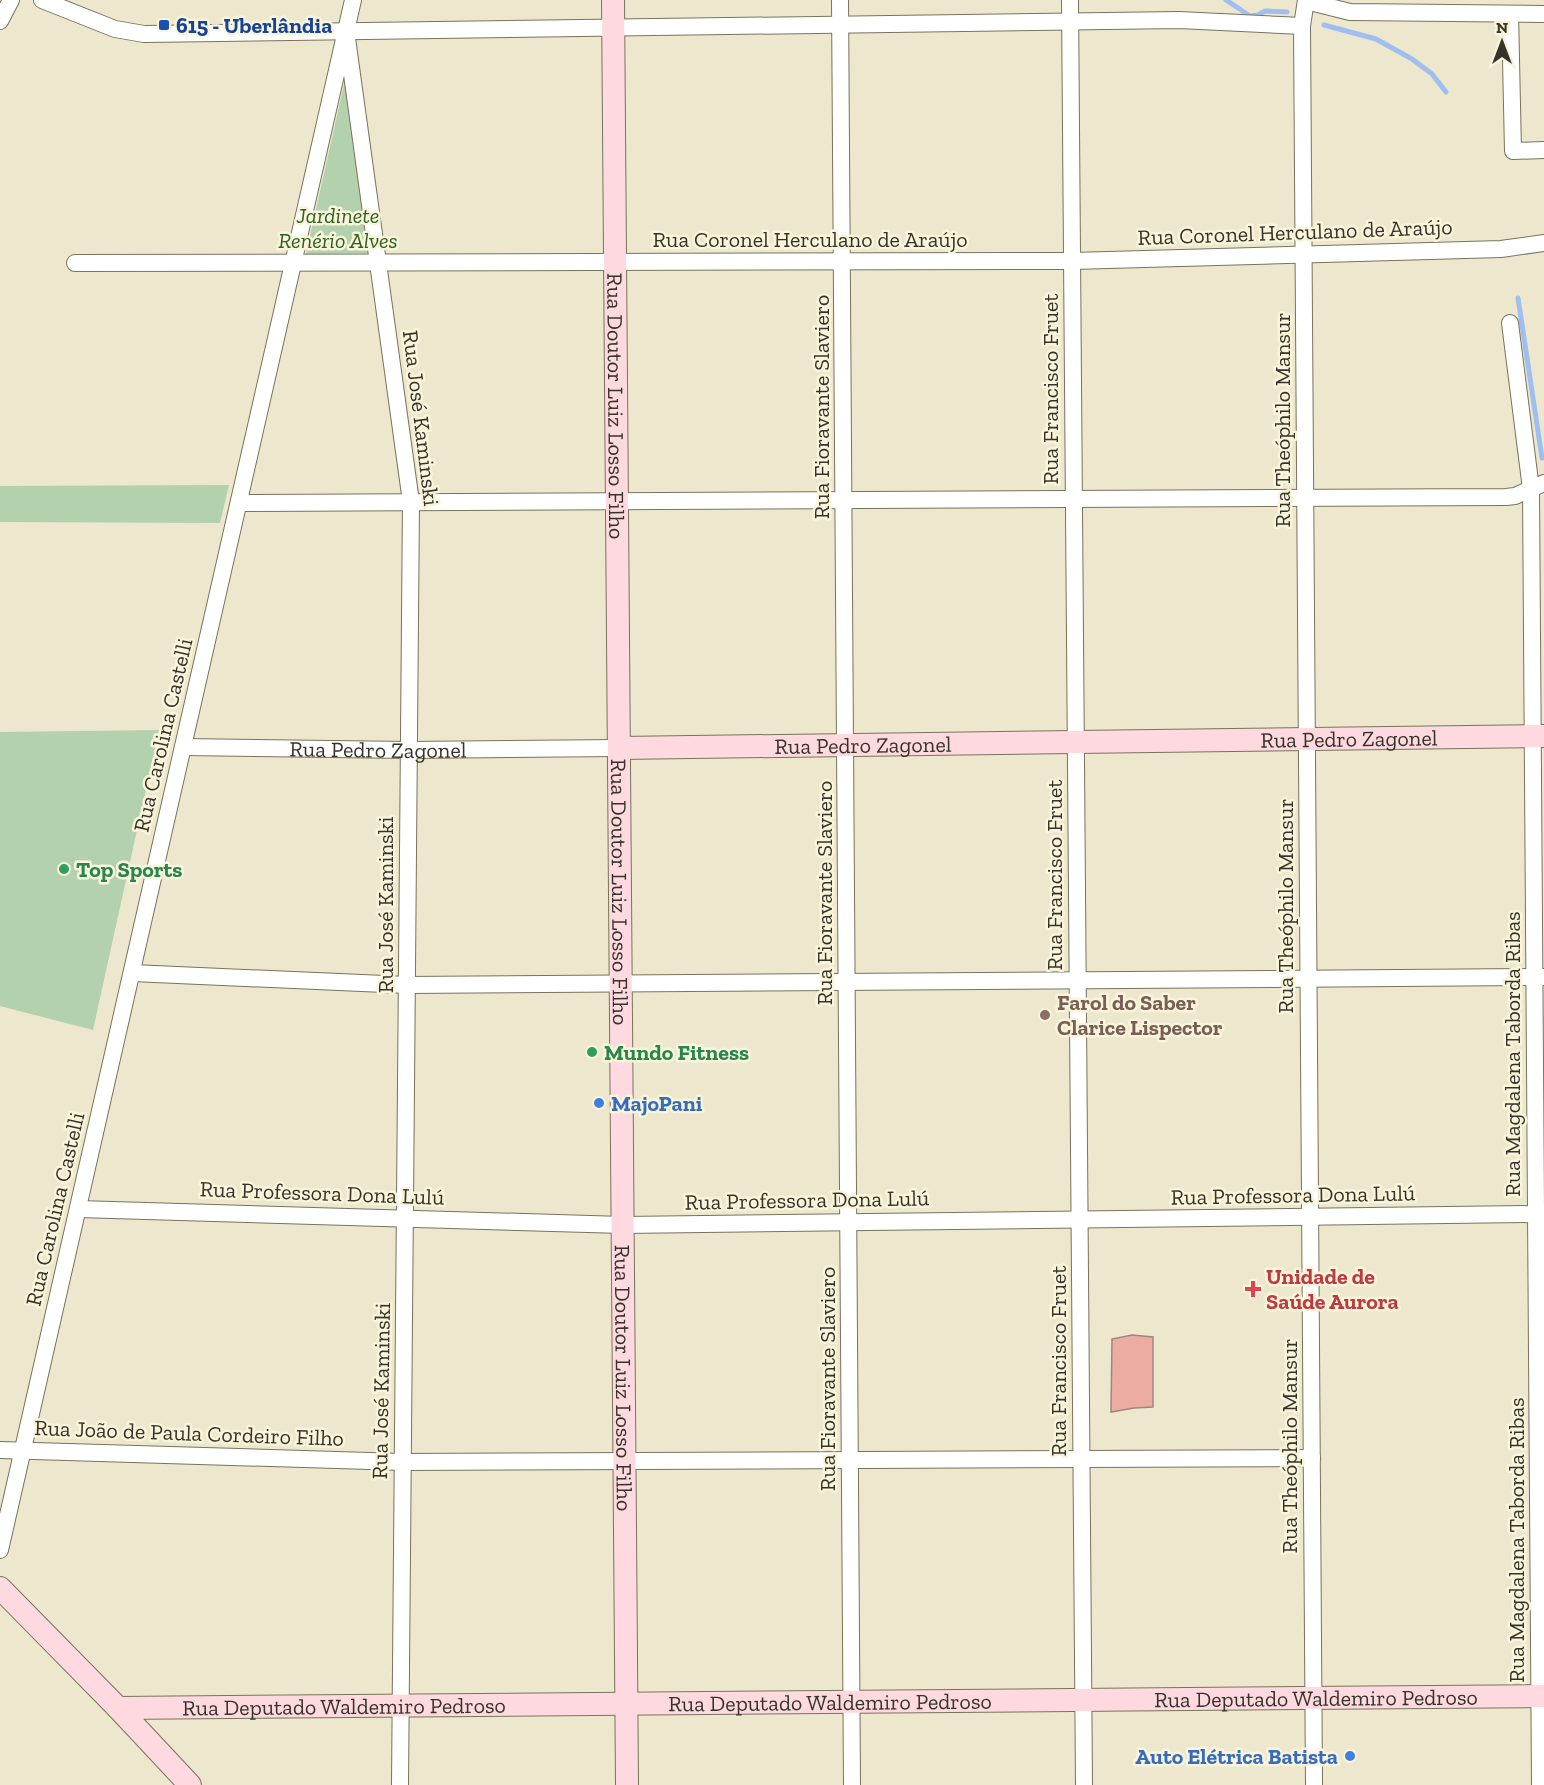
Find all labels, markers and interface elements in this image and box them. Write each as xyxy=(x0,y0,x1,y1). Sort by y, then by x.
place label: 615 - Uberlândia xyxy=(176,12,332,39)
north arrow xyxy=(1472,12,1532,72)
marker: 615 - Uberlândia xyxy=(157,18,171,32)
text: N xyxy=(1496,18,1508,37)
park label: Jardinete Renério Alves xyxy=(278,202,398,254)
street label: Rua Coronel Herculano de Araújo xyxy=(1137,213,1453,251)
street label: Rua Coronel Herculano de Araújo xyxy=(653,226,967,253)
street label: Rua Doutor Luiz Losso Filho xyxy=(602,273,631,539)
street label: Rua Francisco Fruet xyxy=(1037,293,1064,485)
street label: Rua Fioravante Slaviero xyxy=(808,295,835,519)
street label: Rua Theóphilo Mansur xyxy=(1269,312,1296,528)
street label: Rua José Kaminski xyxy=(397,329,445,507)
street label: Rua Carolina Castelli xyxy=(128,636,198,834)
street label: Rua Pedro Zagonel xyxy=(1260,724,1438,753)
street label: Rua Pedro Zagonel xyxy=(774,730,952,759)
street label: Rua Pedro Zagonel xyxy=(289,735,467,764)
street label: Rua Doutor Luiz Losso Filho xyxy=(605,759,635,1025)
street label: Rua Francisco Fruet xyxy=(1041,779,1068,971)
street label: Rua Fioravante Slaviero xyxy=(811,781,838,1005)
street label: Rua Theóphilo Mansur xyxy=(1272,798,1299,1014)
street label: Rua José Kaminski xyxy=(372,817,399,993)
place label: Top Sports xyxy=(76,856,182,883)
marker: Top Sports xyxy=(57,862,71,876)
street label: Rua Magdalena Taborda Ribas xyxy=(1499,911,1526,1197)
place label: Farol do Saber Clarice Lispector xyxy=(1057,989,1223,1041)
marker: Farol do Saber Clarice Lispector xyxy=(1038,1008,1052,1022)
place label: Mundo Fitness xyxy=(604,1039,749,1066)
marker: Mundo Fitness xyxy=(585,1045,599,1059)
place label: MajoPani xyxy=(611,1090,703,1117)
marker: MajoPani xyxy=(592,1096,606,1110)
street label: Rua Carolina Castelli xyxy=(20,1110,90,1308)
street label: Rua Professora Dona Lulú xyxy=(199,1175,445,1211)
street label: Rua Professora Dona Lulú xyxy=(1170,1179,1416,1211)
street label: Rua Professora Dona Lulú xyxy=(684,1184,930,1216)
street label: Rua Doutor Luiz Losso Filho xyxy=(609,1245,638,1511)
place label: Unidade de Saúde Aurora xyxy=(1266,1263,1399,1315)
street label: Rua Francisco Fruet xyxy=(1045,1265,1072,1457)
street label: Rua Fioravante Slaviero xyxy=(814,1267,841,1491)
marker: Unidade de Saúde Aurora xyxy=(1244,1280,1262,1298)
street label: Rua José Kaminski xyxy=(366,1302,396,1480)
street label: Rua Theóphilo Mansur xyxy=(1276,1338,1303,1554)
street label: Rua Magdalena Taborda Ribas xyxy=(1503,1397,1530,1683)
street label: Rua João de Paula Cordeiro Filho xyxy=(34,1414,344,1452)
street label: Rua Deputado Waldemiro Pedroso xyxy=(1154,1683,1478,1713)
street label: Rua Deputado Waldemiro Pedroso xyxy=(668,1687,992,1717)
street label: Rua Deputado Waldemiro Pedroso xyxy=(182,1691,506,1721)
place label: Auto Elétrica Batista xyxy=(1135,1743,1338,1770)
marker: Auto Elétrica Batista xyxy=(1343,1749,1357,1763)

